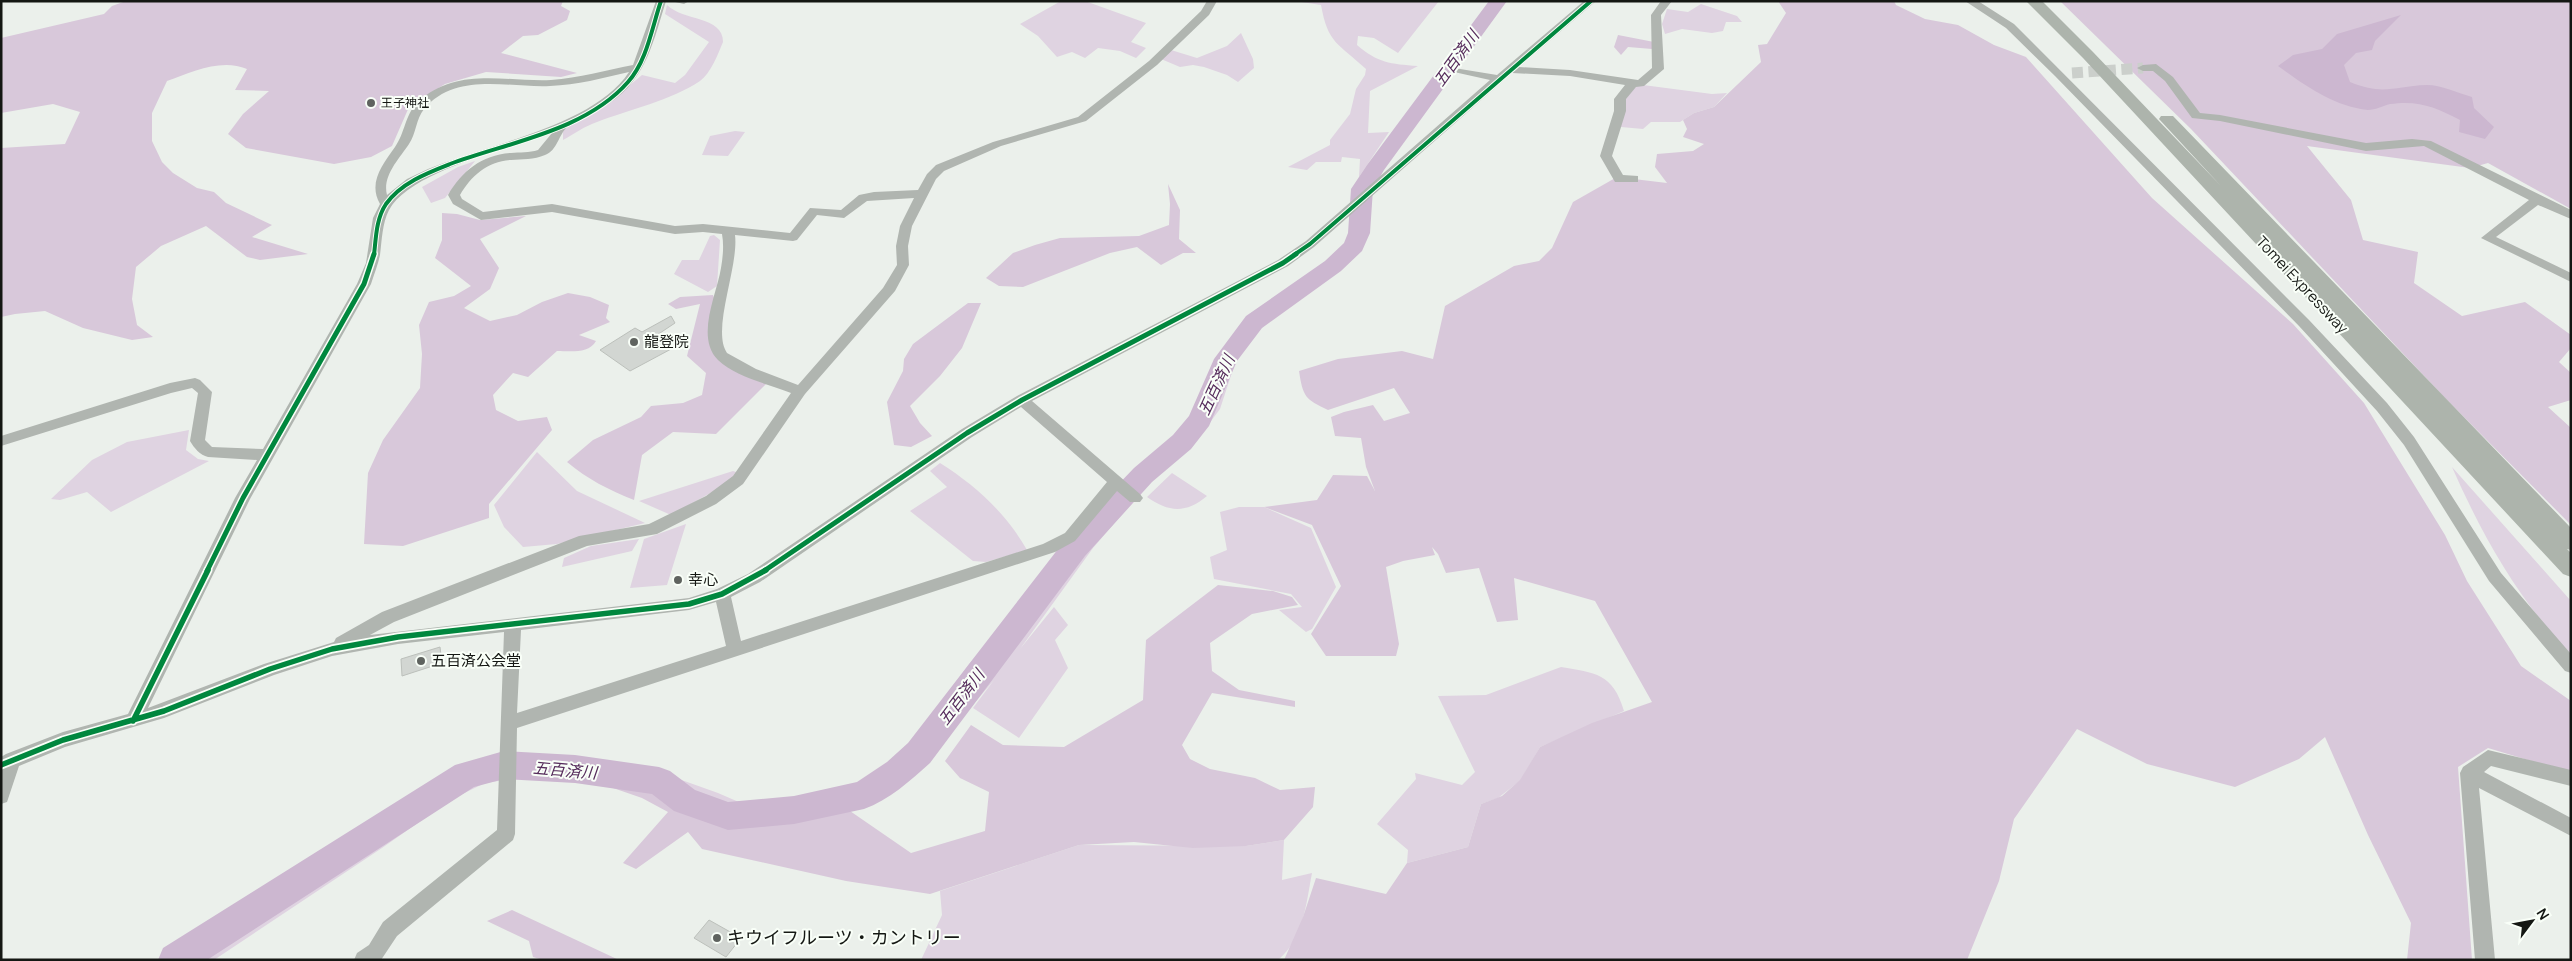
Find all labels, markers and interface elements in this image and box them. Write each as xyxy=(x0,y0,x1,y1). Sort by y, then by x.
water label: 五百済川 xyxy=(1428,24,1485,90)
place label: 王子神社 xyxy=(381,94,429,111)
marker: 王子神社 xyxy=(365,97,377,109)
street label: Tomei Expressway xyxy=(2252,231,2353,338)
place label: 龍登院 xyxy=(644,331,689,352)
marker: 龍登院 xyxy=(628,336,640,348)
water label: 五百済川 xyxy=(1193,350,1240,419)
place label: 幸心 xyxy=(688,569,718,590)
marker: 幸心 xyxy=(672,574,684,586)
place label: 五百済公会堂 xyxy=(431,650,521,671)
marker: 五百済公会堂 xyxy=(415,655,427,667)
water label: 五百済川 xyxy=(933,663,990,729)
water label: 五百済川 xyxy=(532,756,600,784)
north arrow xyxy=(2507,896,2557,946)
text: N xyxy=(2533,905,2554,923)
place label: キウイフルーツ・カントリー xyxy=(727,925,961,949)
marker: キウイフルーツ・カントリー xyxy=(711,932,723,944)

